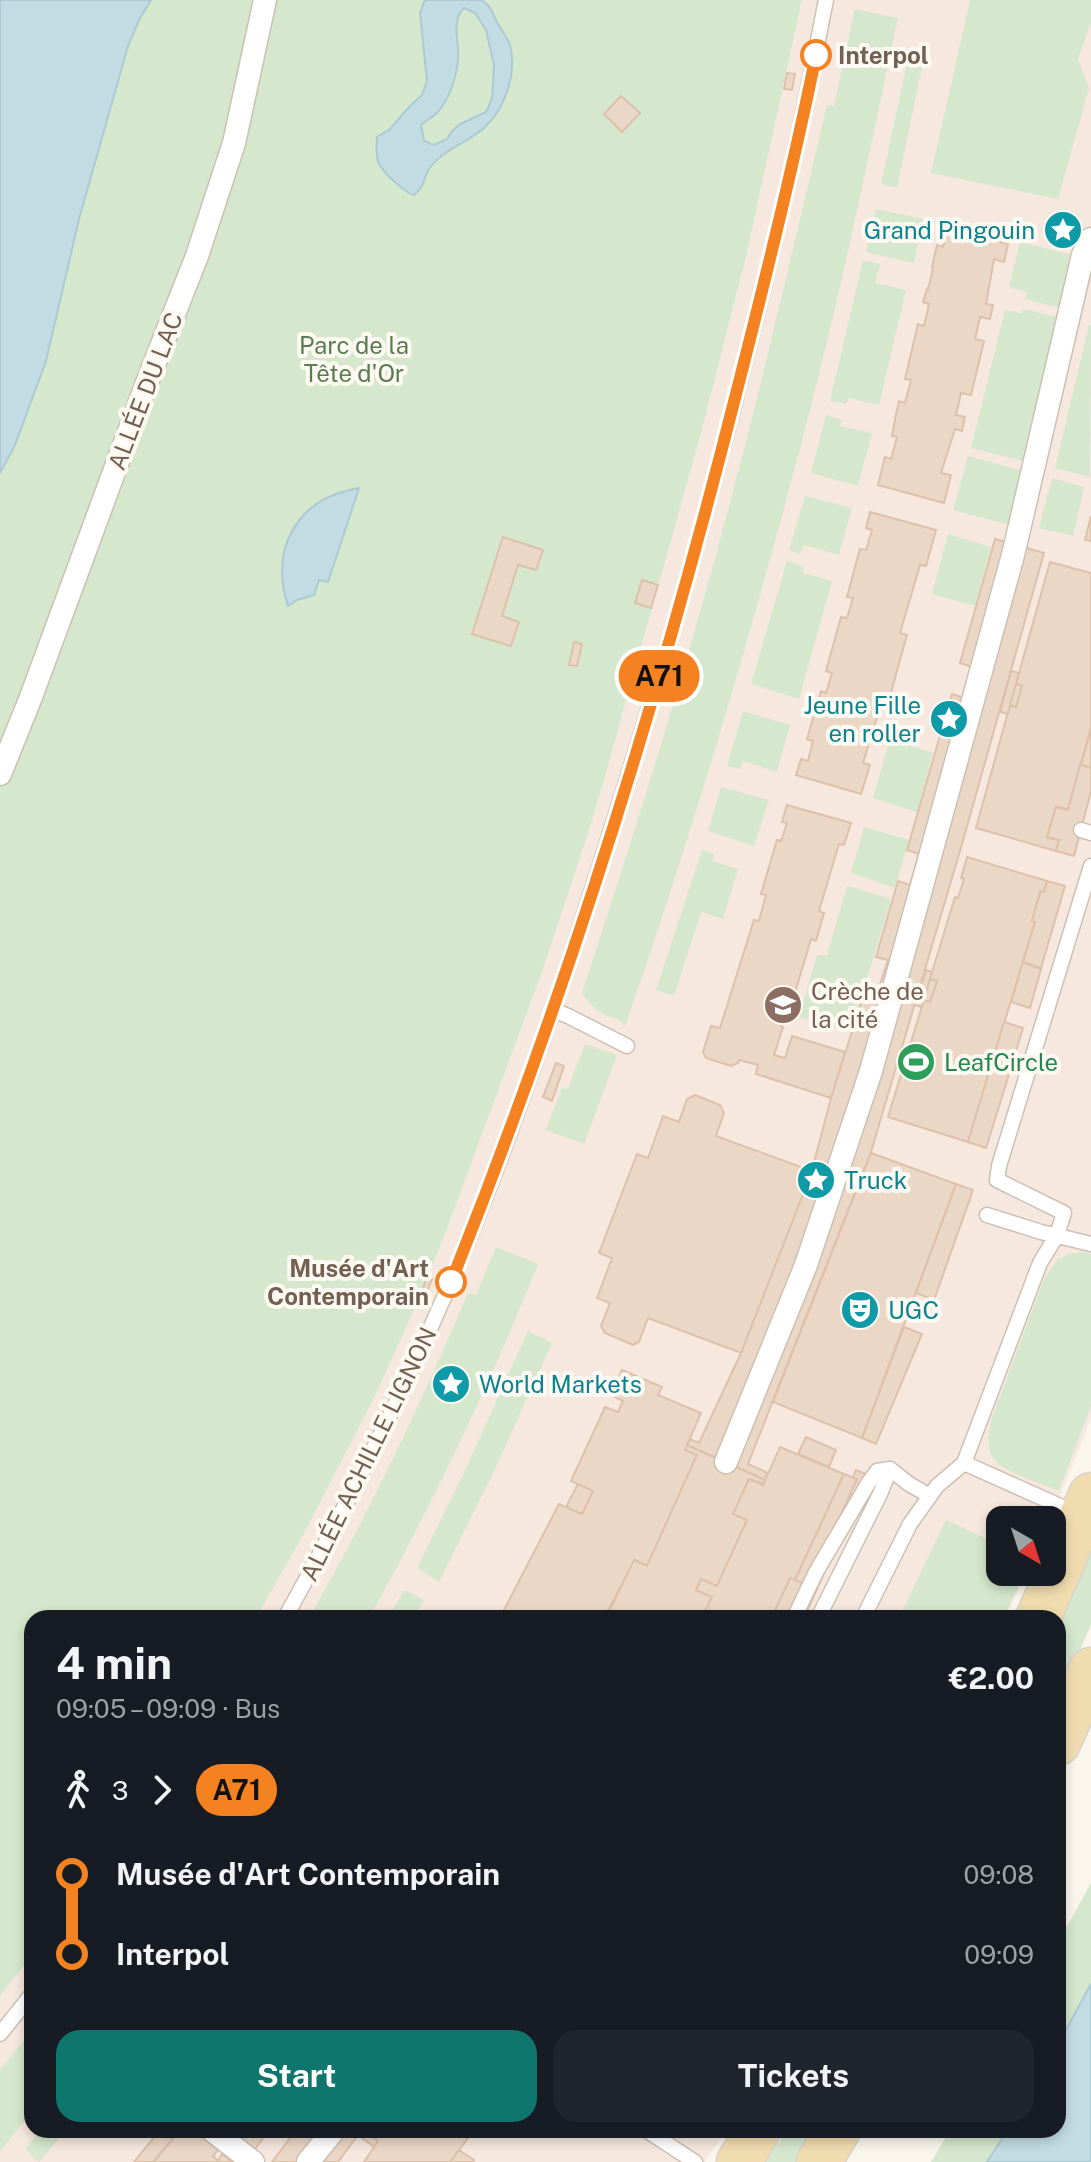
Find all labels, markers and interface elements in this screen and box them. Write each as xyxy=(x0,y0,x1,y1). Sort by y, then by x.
marker: Interpol xyxy=(801,40,831,70)
place label: Interpol xyxy=(838,41,929,69)
place icon: Grand Pingouin xyxy=(1042,209,1084,251)
place label: Grand Pingouin xyxy=(864,216,1035,244)
street label: ALLÉE DU LAC xyxy=(102,308,188,474)
park label: Parc de la Tête d'Or xyxy=(299,331,409,387)
line badge: A71 xyxy=(613,650,705,702)
text: A71 xyxy=(635,659,683,692)
place label: Jeune Fille en roller xyxy=(803,691,921,747)
place icon: Jeune Fille en roller xyxy=(928,698,970,740)
place label: Crèche de la cité xyxy=(811,977,924,1033)
school or university icon: Crèche de la cité xyxy=(762,984,804,1026)
sports icon: LeafCircle xyxy=(895,1041,937,1083)
place label: LeafCircle xyxy=(944,1048,1058,1076)
place icon: Truck xyxy=(795,1159,837,1201)
place label: Truck xyxy=(844,1166,907,1194)
place label: Musée d'Art Contemporain xyxy=(267,1254,429,1310)
marker: Musée d'Art Contemporain xyxy=(436,1267,466,1297)
theatre icon: UGC xyxy=(839,1289,881,1331)
place label: UGC xyxy=(888,1296,939,1324)
street label: ALLÉE ACHILLE LIGNON xyxy=(294,1323,442,1585)
place icon: World Markets xyxy=(430,1363,472,1405)
place label: World Markets xyxy=(479,1370,642,1398)
north arrow xyxy=(986,1506,1066,1586)
map controls xyxy=(986,1506,1066,1586)
text: 4 min xyxy=(56,1637,172,1689)
text: €2.00 xyxy=(949,1660,1034,1696)
text: 09:05 – 09:09 · Bus xyxy=(56,1693,280,1724)
icon: walk xyxy=(56,1768,100,1812)
icon: forward xyxy=(140,1768,184,1812)
text: A71 xyxy=(212,1773,261,1806)
text: 3 xyxy=(112,1775,128,1806)
text: Musée d'Art Contemporain xyxy=(116,1856,500,1892)
text: 09:08 xyxy=(964,1859,1034,1890)
text: Interpol xyxy=(116,1936,229,1972)
text: 09:09 xyxy=(964,1939,1034,1970)
button: Start xyxy=(56,2030,537,2122)
button: Tickets xyxy=(553,2030,1034,2122)

